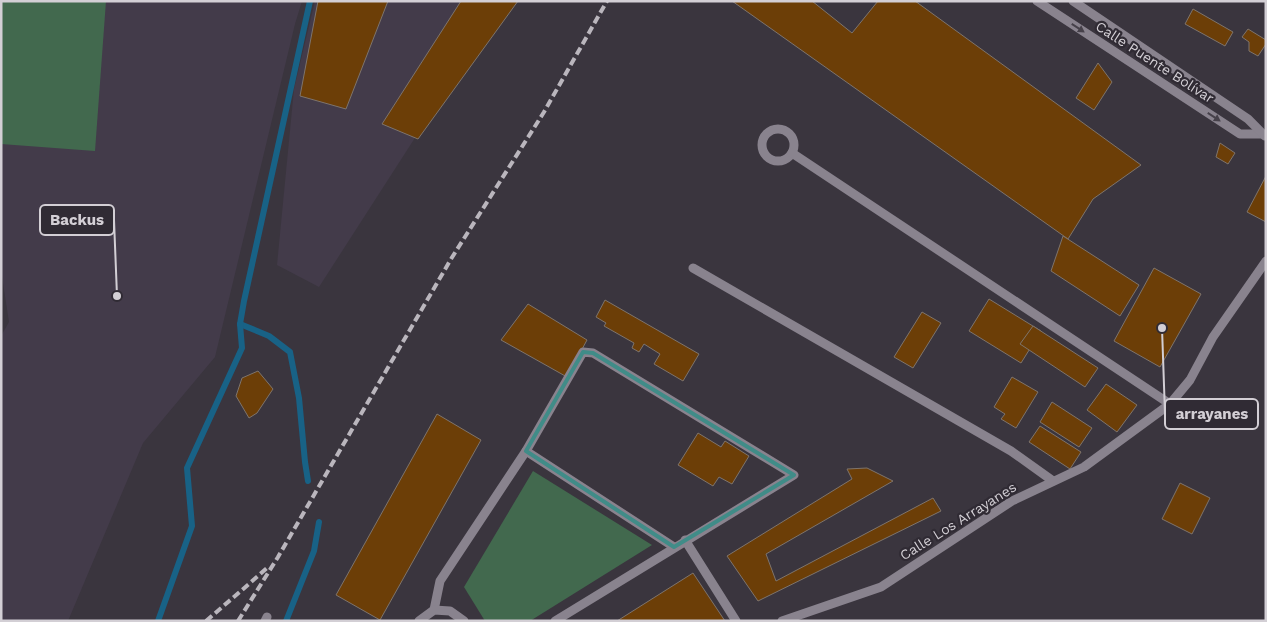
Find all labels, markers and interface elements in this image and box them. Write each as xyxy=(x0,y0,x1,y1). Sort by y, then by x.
street label: Calle Puente Bolívar xyxy=(1093,18,1217,106)
one-way arrow xyxy=(1071,23,1085,33)
one-way arrow xyxy=(1207,112,1221,122)
callout: Backus xyxy=(40,205,114,235)
text: Backus xyxy=(50,211,104,229)
callout: arrayanes xyxy=(1165,399,1258,429)
text: arrayanes xyxy=(1176,405,1248,423)
street label: Calle Los Arrayanes xyxy=(897,479,1019,563)

